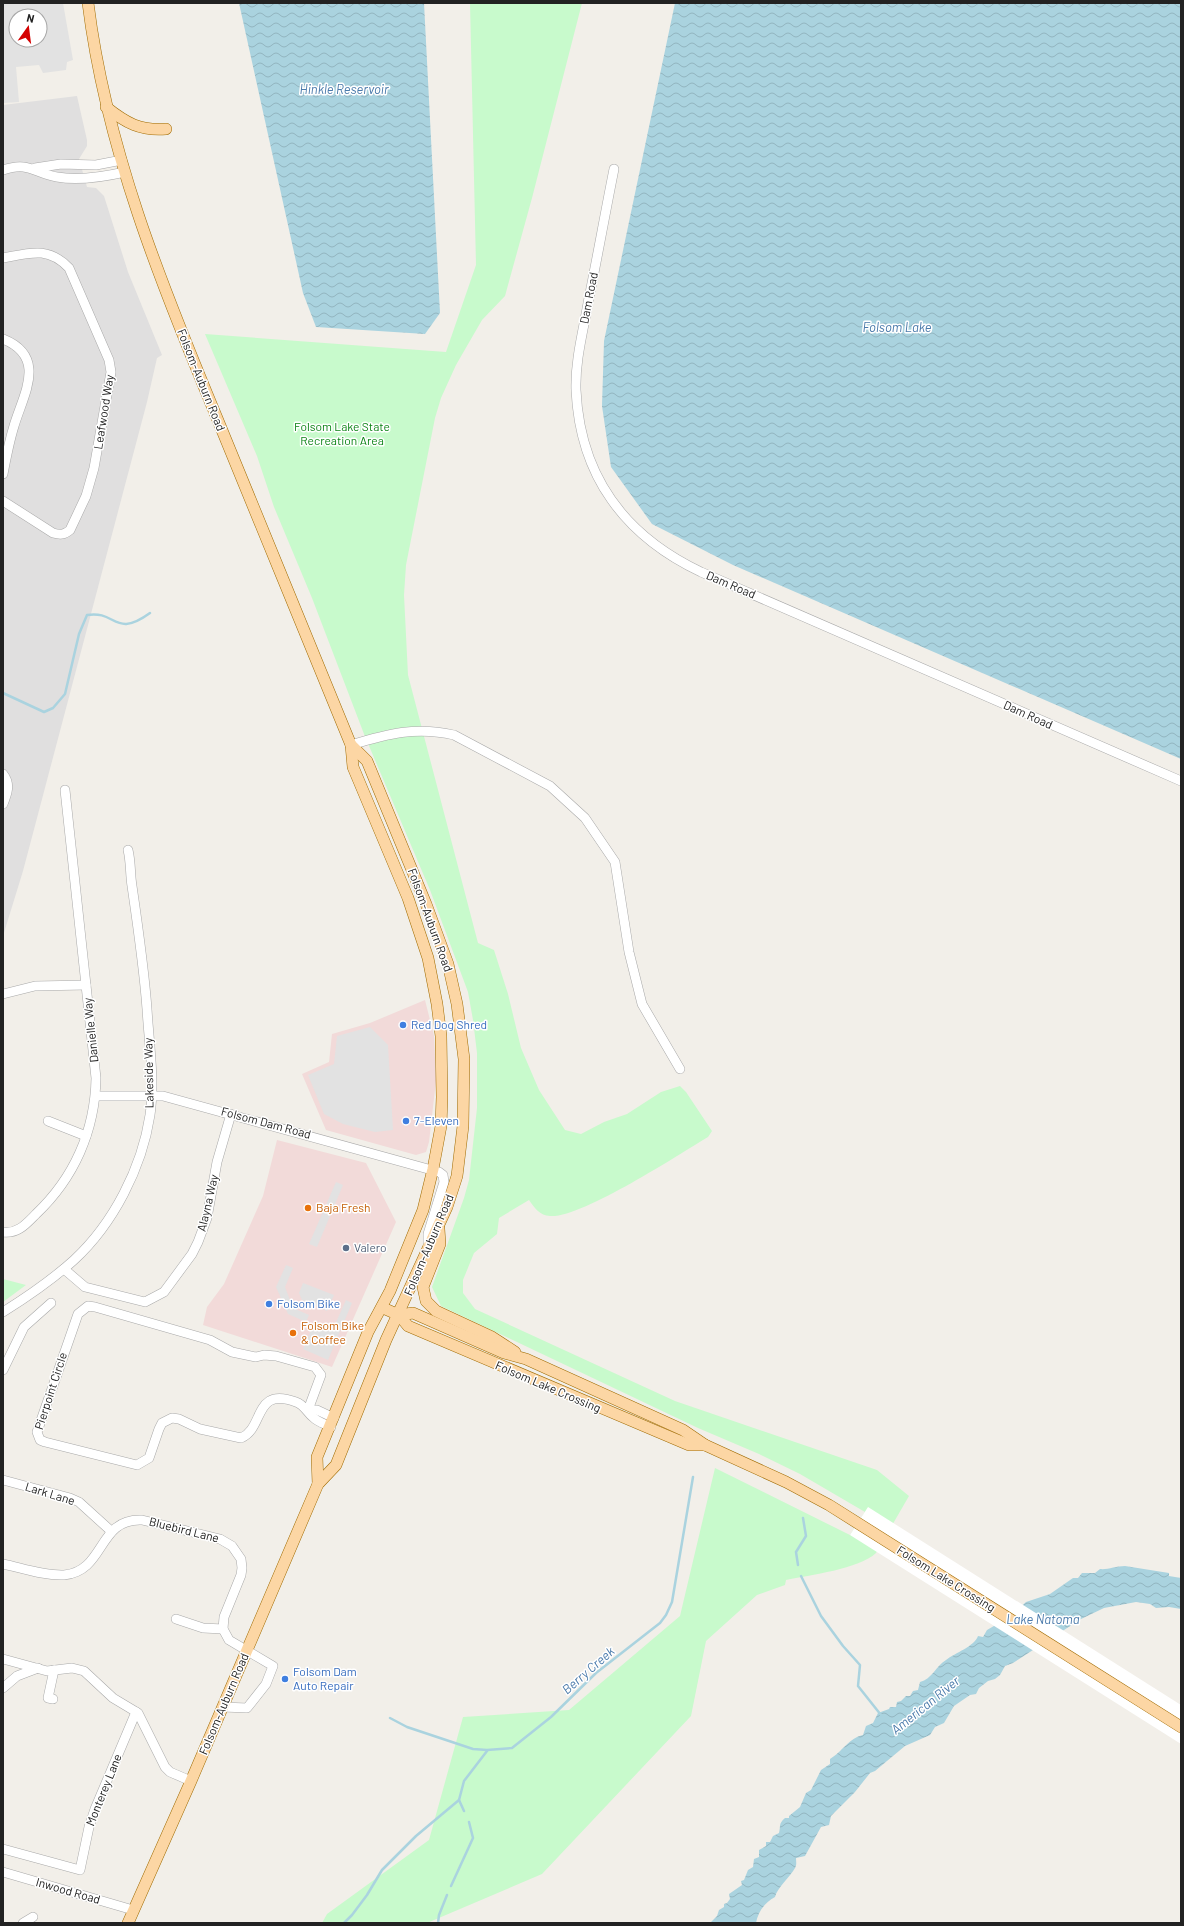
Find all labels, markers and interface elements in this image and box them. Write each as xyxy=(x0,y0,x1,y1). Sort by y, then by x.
north arrow xyxy=(8,8,48,48)
text: N xyxy=(25,11,36,25)
water label: Hinkle Reservoir xyxy=(299,81,389,97)
street label: Dam Road xyxy=(576,271,600,325)
water label: Folsom Lake xyxy=(862,319,932,335)
street label: Folsom-Auburn Road xyxy=(175,326,229,433)
street label: Leafwood Way xyxy=(90,373,116,450)
park label: Folsom Lake State Recreation Area xyxy=(294,419,390,447)
street label: Dam Road xyxy=(705,567,758,601)
street label: Dam Road xyxy=(1002,697,1055,731)
street label: Folsom-Auburn Road xyxy=(406,866,456,973)
street label: Danielle Way xyxy=(80,996,100,1063)
place label: Red Dog Shred xyxy=(411,1017,487,1031)
marker: Red Dog Shred xyxy=(398,1020,408,1030)
street label: Lakeside Way xyxy=(140,1037,156,1109)
street label: Folsom Dam Road xyxy=(220,1103,313,1141)
place label: 7-Eleven xyxy=(414,1113,459,1127)
marker: 7-Eleven xyxy=(401,1116,411,1126)
street label: Alayna Way xyxy=(194,1172,220,1233)
street label: Folsom-Auburn Road xyxy=(400,1192,456,1298)
place label: Baja Fresh xyxy=(316,1200,371,1214)
marker: Baja Fresh xyxy=(303,1203,313,1213)
place label: Valero xyxy=(354,1240,387,1254)
marker: Valero xyxy=(341,1243,351,1253)
place label: Folsom Bike xyxy=(277,1296,340,1310)
marker: Folsom Bike xyxy=(264,1299,274,1309)
place label: Folsom Bike & Coffee xyxy=(301,1318,364,1346)
marker: Folsom Bike & Coffee xyxy=(288,1328,298,1338)
street label: Pierpoint Circle xyxy=(31,1350,69,1431)
street label: Folsom Lake Crossing xyxy=(494,1358,603,1415)
street label: Lark Lane xyxy=(24,1479,77,1507)
street label: Bluebird Lane xyxy=(148,1514,221,1544)
street label: Folsom Lake Crossing xyxy=(895,1542,998,1614)
water label: Lake Natoma xyxy=(1006,1611,1080,1627)
water label: Berry Creek xyxy=(558,1642,618,1697)
street label: Folsom-Auburn Road xyxy=(195,1651,251,1757)
place label: Folsom Dam Auto Repair xyxy=(293,1664,357,1692)
water label: American River xyxy=(888,1672,963,1737)
marker: Folsom Dam Auto Repair xyxy=(280,1674,290,1684)
street label: Monterey Lane xyxy=(82,1752,124,1828)
street label: Inwood Road xyxy=(34,1874,102,1906)

